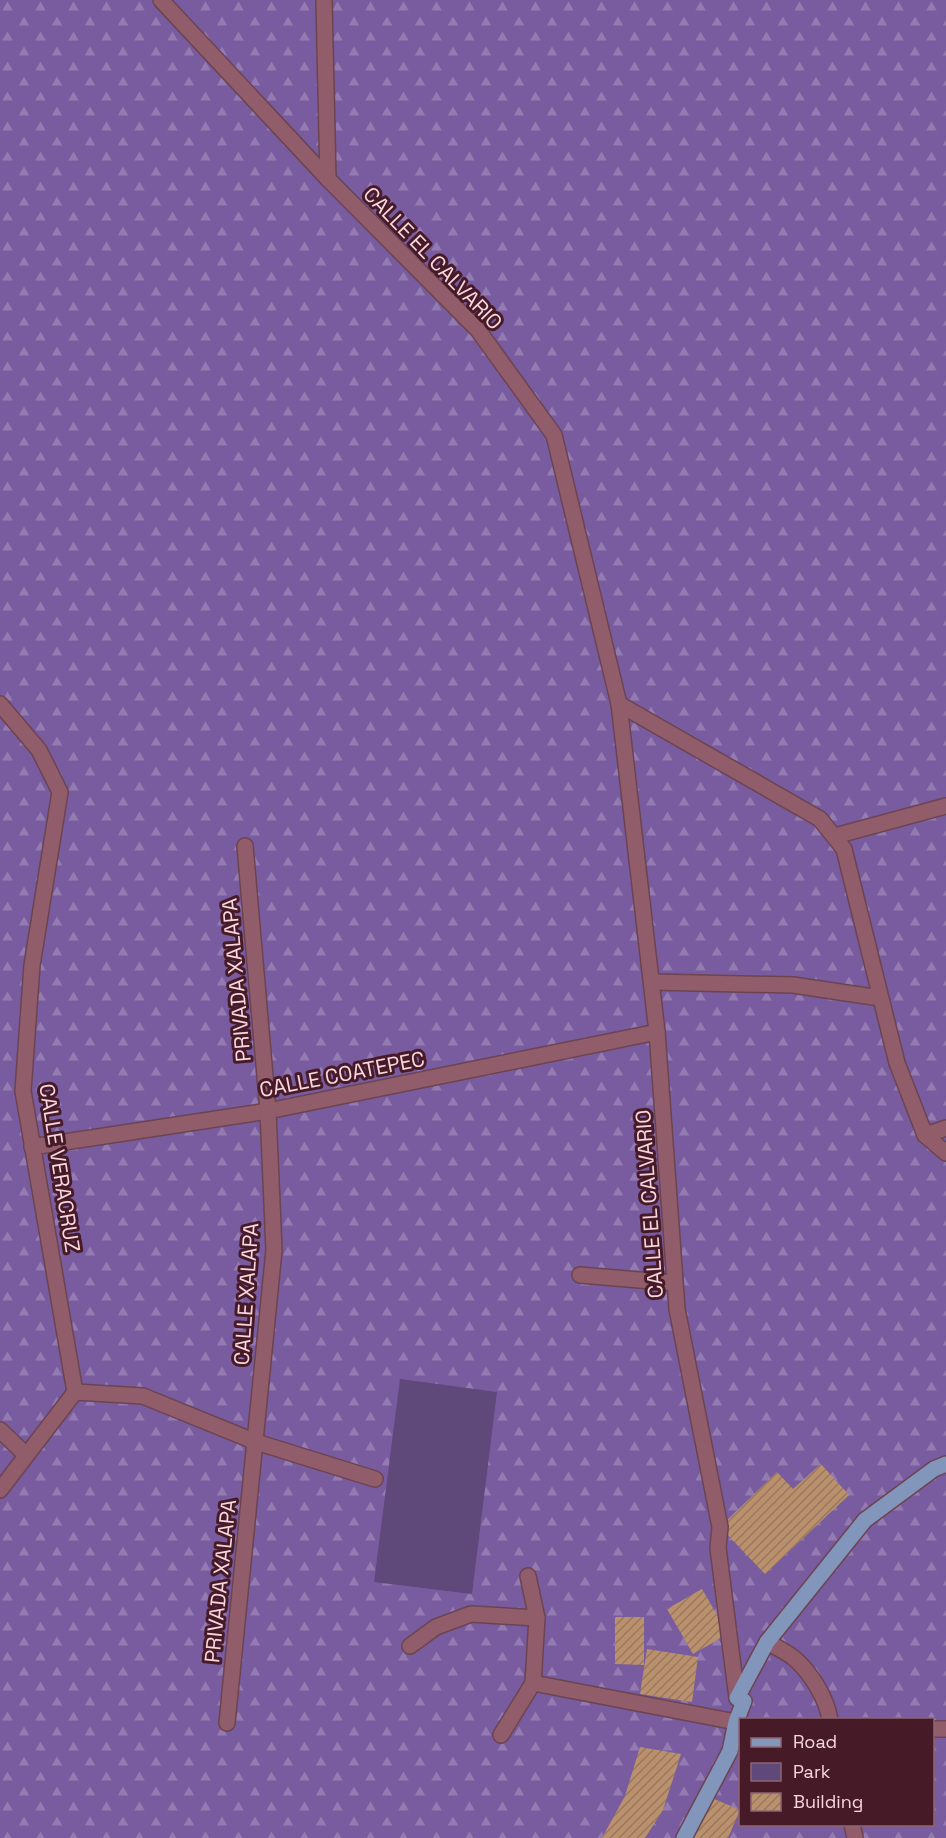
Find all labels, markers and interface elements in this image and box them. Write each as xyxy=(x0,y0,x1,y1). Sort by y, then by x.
street label: CALLE EL CALVARIO xyxy=(358,181,508,335)
street label: PRIVADA XALAPA xyxy=(215,897,257,1063)
street label: CALLE COATEPEC xyxy=(257,1045,427,1103)
street label: CALLE VERACRUZ xyxy=(33,1082,87,1254)
street label: CALLE EL CALVARIO xyxy=(629,1109,669,1299)
street label: CALLE XALAPA xyxy=(228,1222,264,1366)
street label: PRIVADA XALAPA xyxy=(198,1498,242,1664)
legend xyxy=(739,1718,934,1826)
text: Road xyxy=(793,1730,837,1753)
text: Park xyxy=(793,1760,831,1783)
text: Building xyxy=(793,1790,863,1813)

